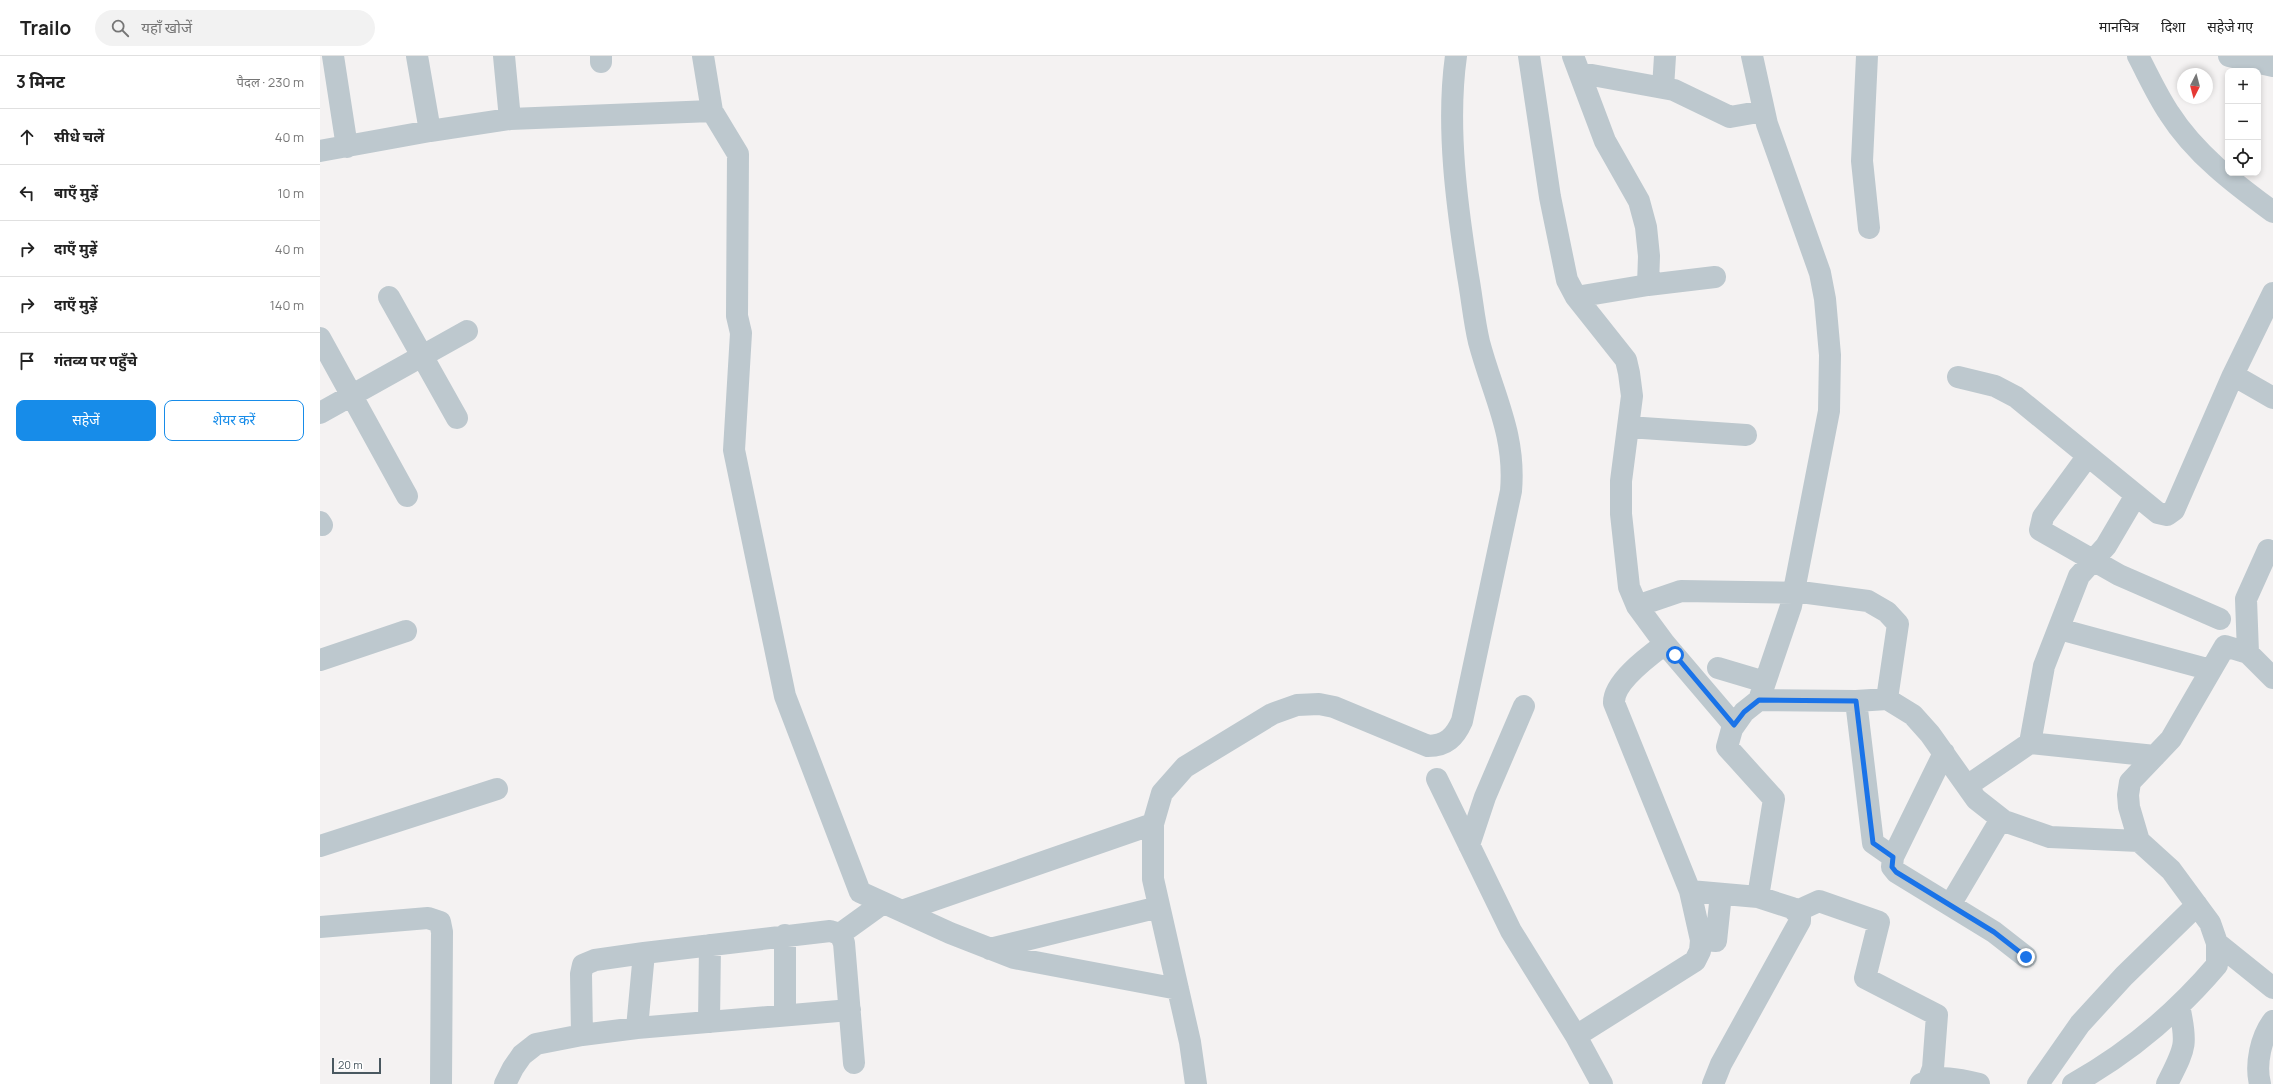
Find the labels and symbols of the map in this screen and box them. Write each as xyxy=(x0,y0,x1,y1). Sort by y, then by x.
north arrow xyxy=(2177,68,2213,104)
route start xyxy=(1666,646,1684,664)
route end xyxy=(2017,948,2035,966)
scale bar xyxy=(332,1056,381,1075)

